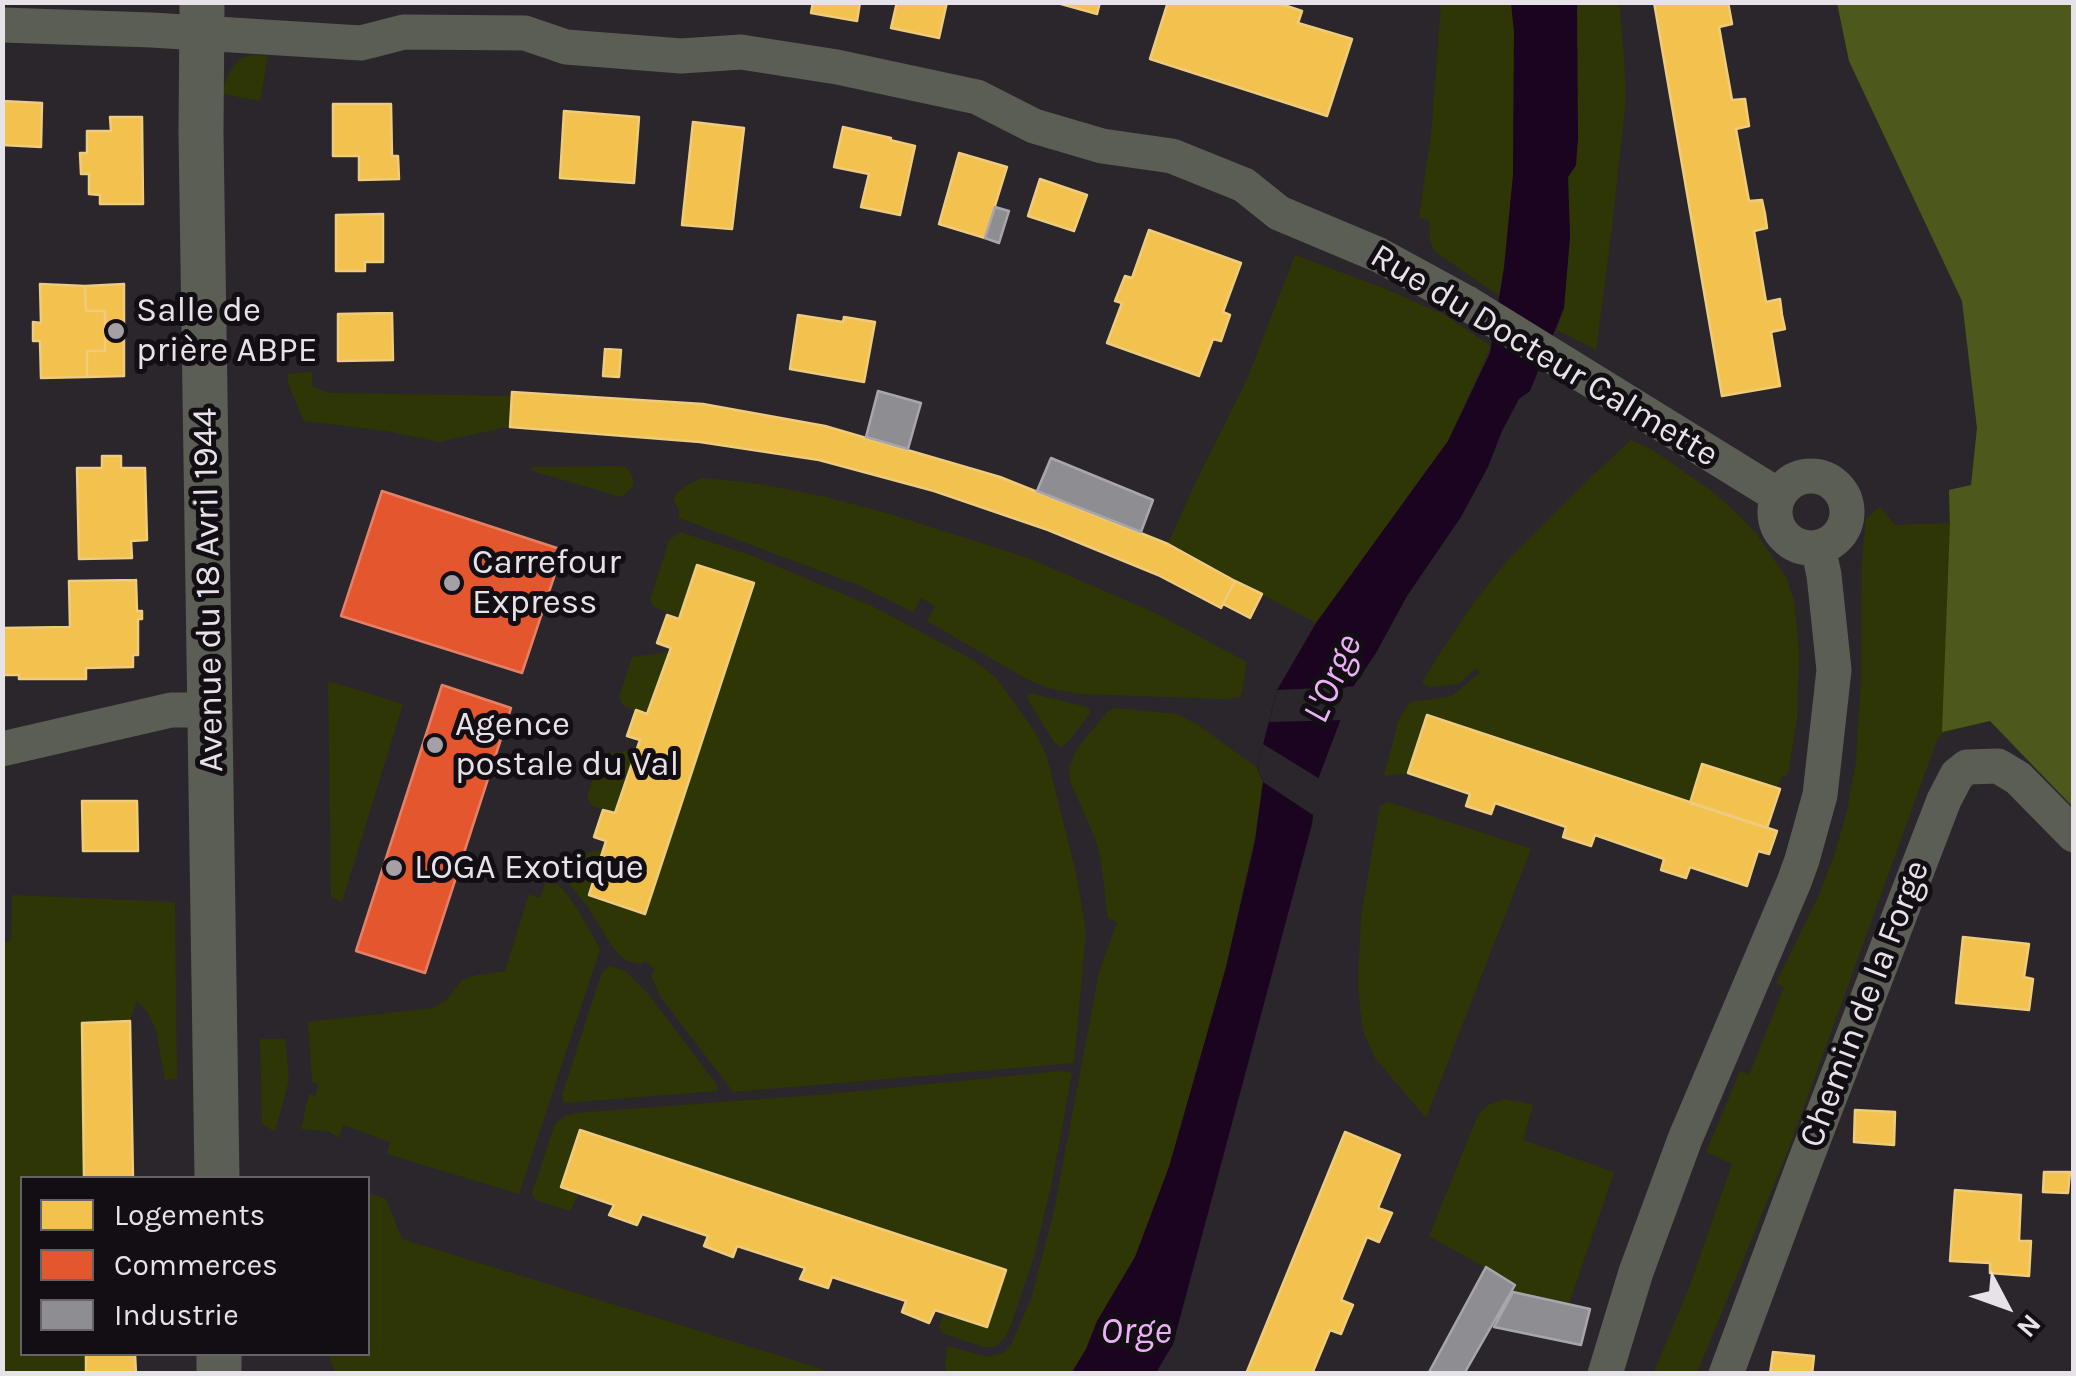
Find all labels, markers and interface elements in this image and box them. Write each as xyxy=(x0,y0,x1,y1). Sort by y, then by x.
street label: Rue du Docteur Calmette xyxy=(1362,235,1726,477)
place label: Salle de prière ABPE xyxy=(136,290,317,372)
marker: Salle de prière ABPE xyxy=(105,320,127,342)
street label: Avenue du 18 Avril 1944 xyxy=(185,408,233,772)
place label: Carrefour Express xyxy=(472,542,621,624)
marker: Carrefour Express xyxy=(441,572,463,594)
water label: L'Orge xyxy=(1293,628,1373,730)
place label: Agence postale du Val xyxy=(455,704,679,786)
marker: Agence postale du Val xyxy=(424,734,446,756)
place label: LOGA Exotique xyxy=(414,847,644,889)
street label: Chemin de la Forge xyxy=(1791,855,1939,1153)
marker: LOGA Exotique xyxy=(383,857,405,879)
legend xyxy=(20,1176,370,1356)
text: Logements xyxy=(114,1197,265,1233)
text: Commerces xyxy=(114,1247,278,1283)
north arrow xyxy=(1956,1256,2056,1356)
text: Industrie xyxy=(114,1297,239,1333)
text: N xyxy=(2010,1308,2048,1344)
water label: Orge xyxy=(1100,1309,1172,1355)

